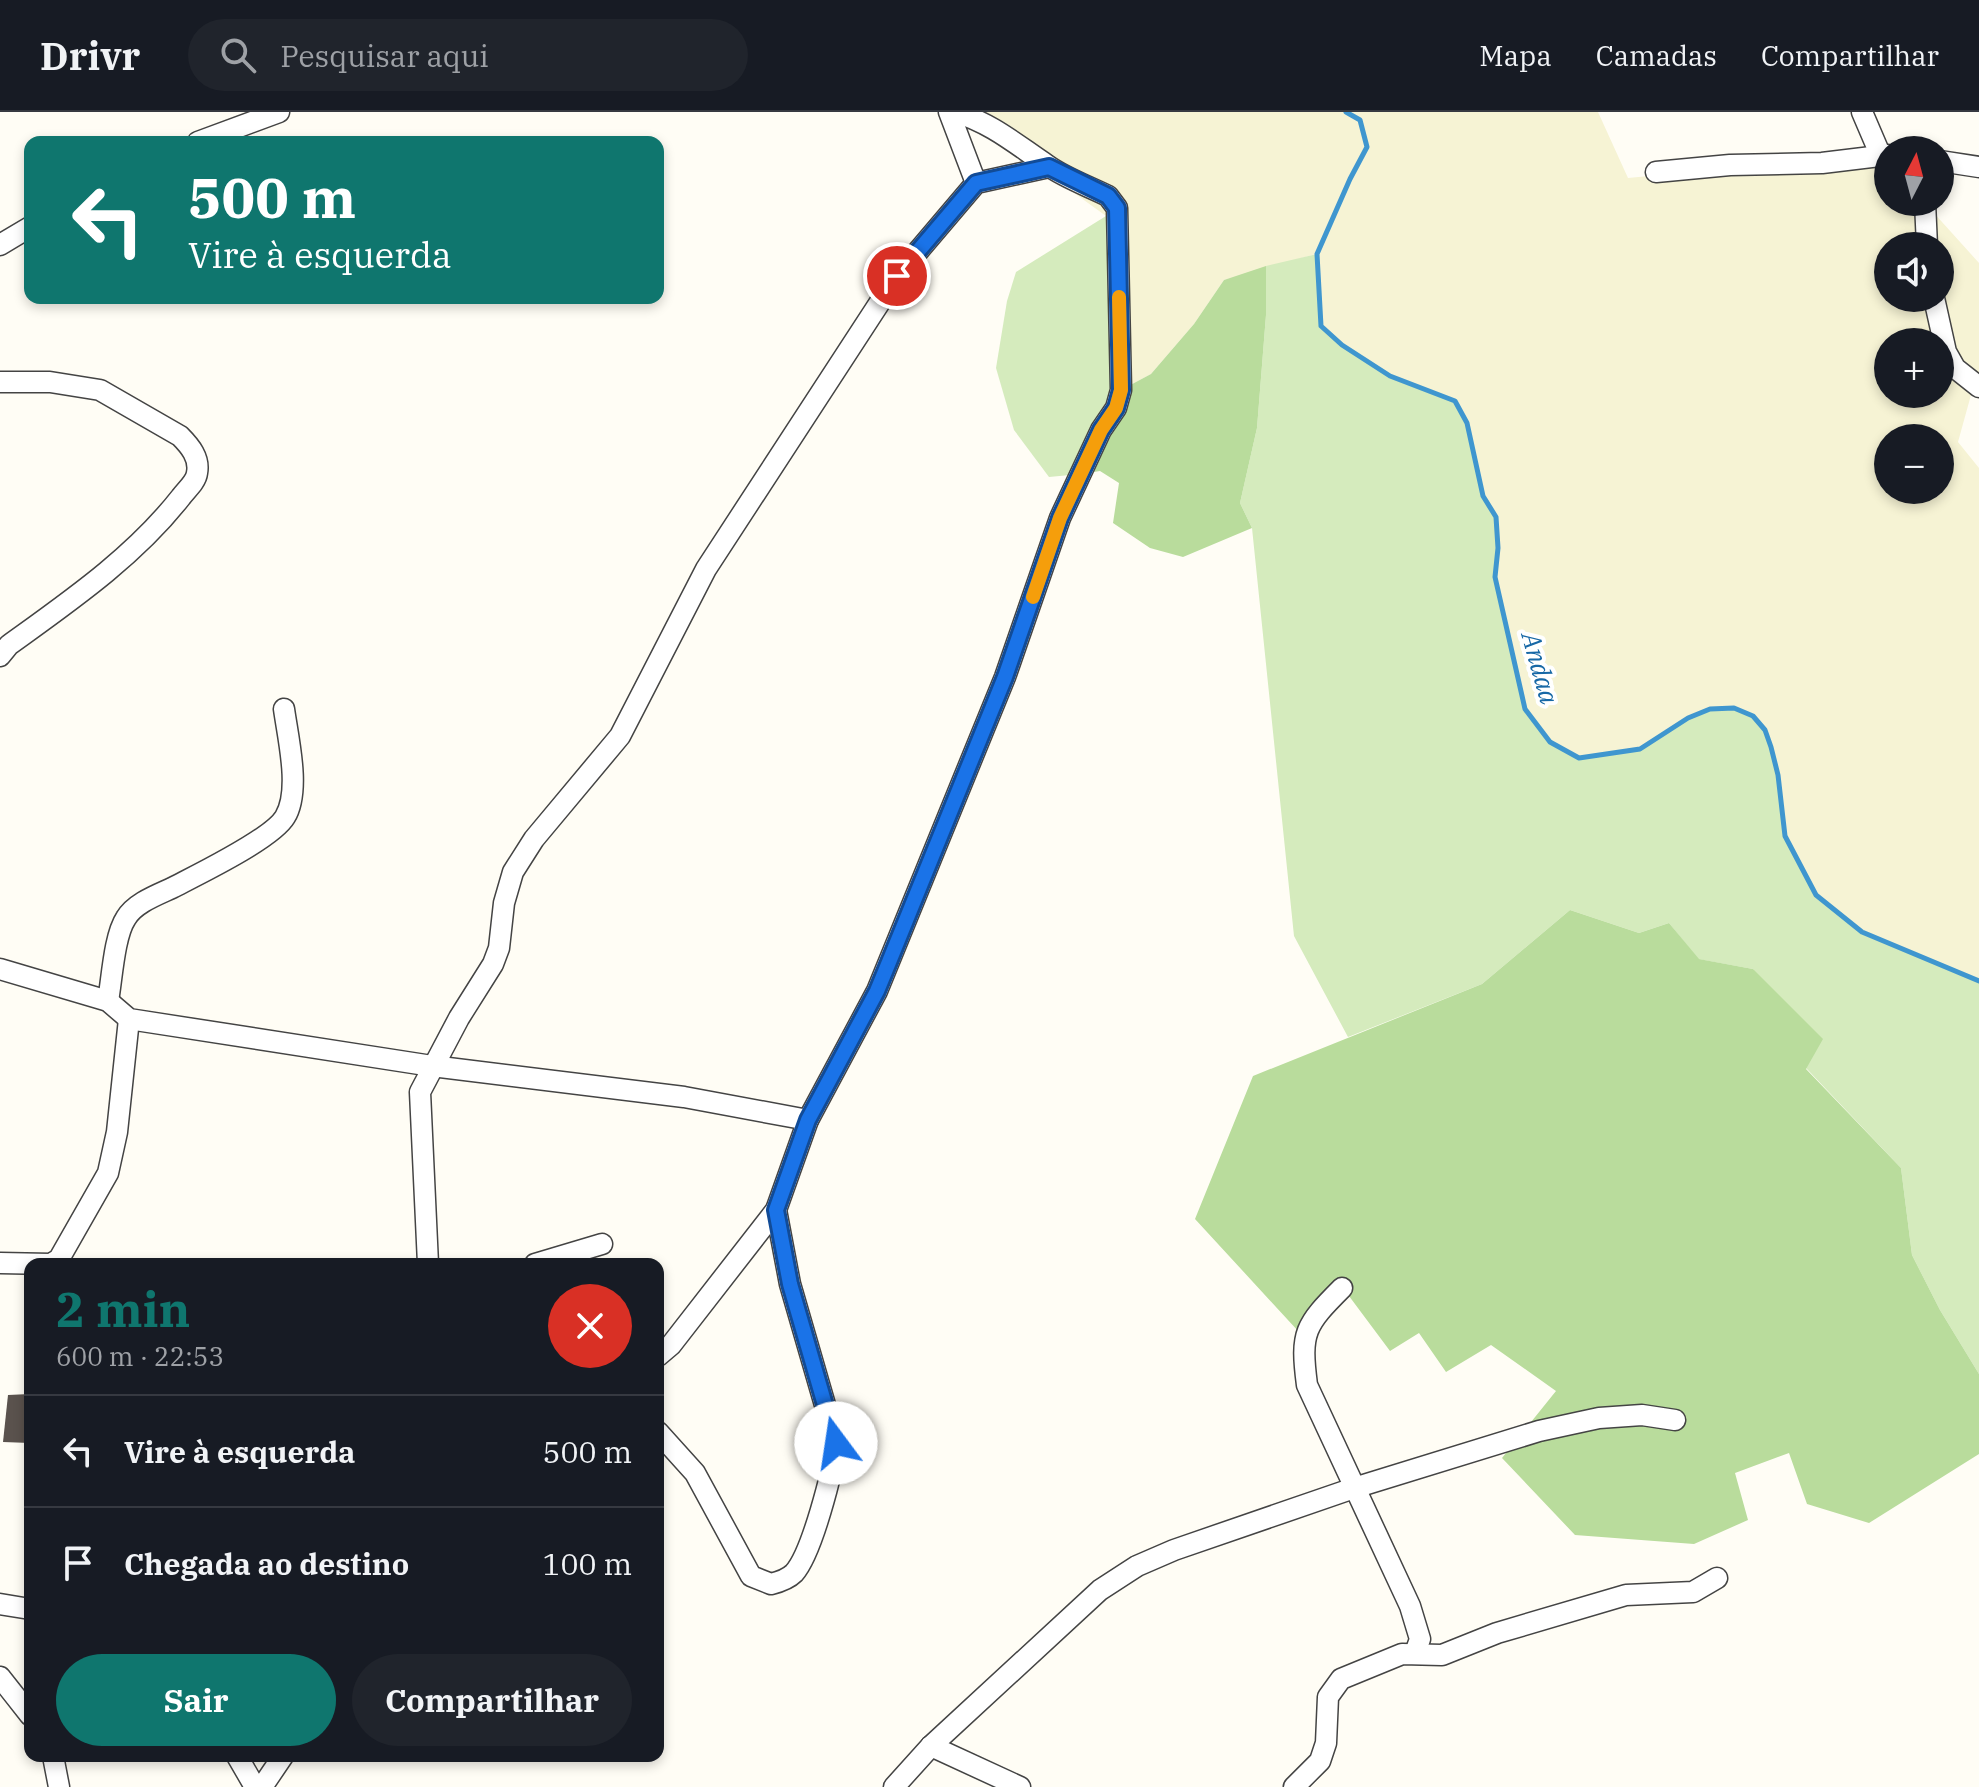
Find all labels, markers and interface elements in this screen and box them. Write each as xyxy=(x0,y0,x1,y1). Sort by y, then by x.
search box xyxy=(188,19,748,91)
text: Drivr xyxy=(40,31,140,80)
icon: search xyxy=(216,33,260,77)
text: Pesquisar aqui xyxy=(280,36,489,75)
text: Mapa xyxy=(1479,37,1552,74)
text: Camadas xyxy=(1596,37,1717,74)
text: Compartilhar xyxy=(1761,37,1939,74)
north arrow xyxy=(1874,136,1954,216)
map controls xyxy=(1874,136,1954,504)
text: 500 m xyxy=(188,161,356,233)
icon: left xyxy=(56,168,160,272)
text: Vire à esquerda xyxy=(188,231,452,278)
button: sound xyxy=(1874,232,1954,312)
pin xyxy=(863,242,931,310)
icon: arrive xyxy=(875,254,919,298)
button: + xyxy=(1874,328,1954,408)
button: − xyxy=(1874,424,1954,504)
water label: Andaa xyxy=(1514,626,1567,708)
text: 2 min xyxy=(56,1278,190,1340)
button: close xyxy=(548,1284,632,1368)
text: 600 m · 22:53 xyxy=(56,1339,224,1373)
position arrow xyxy=(794,1401,878,1485)
icon: left xyxy=(56,1429,100,1473)
text: Vire à esquerda xyxy=(124,1432,355,1471)
text: 500 m xyxy=(542,1432,632,1471)
icon: arrive xyxy=(56,1541,100,1585)
text: Chegada ao destino xyxy=(124,1544,409,1583)
text: 100 m xyxy=(542,1544,632,1583)
button: Sair xyxy=(56,1654,336,1746)
button: Compartilhar xyxy=(352,1654,632,1746)

